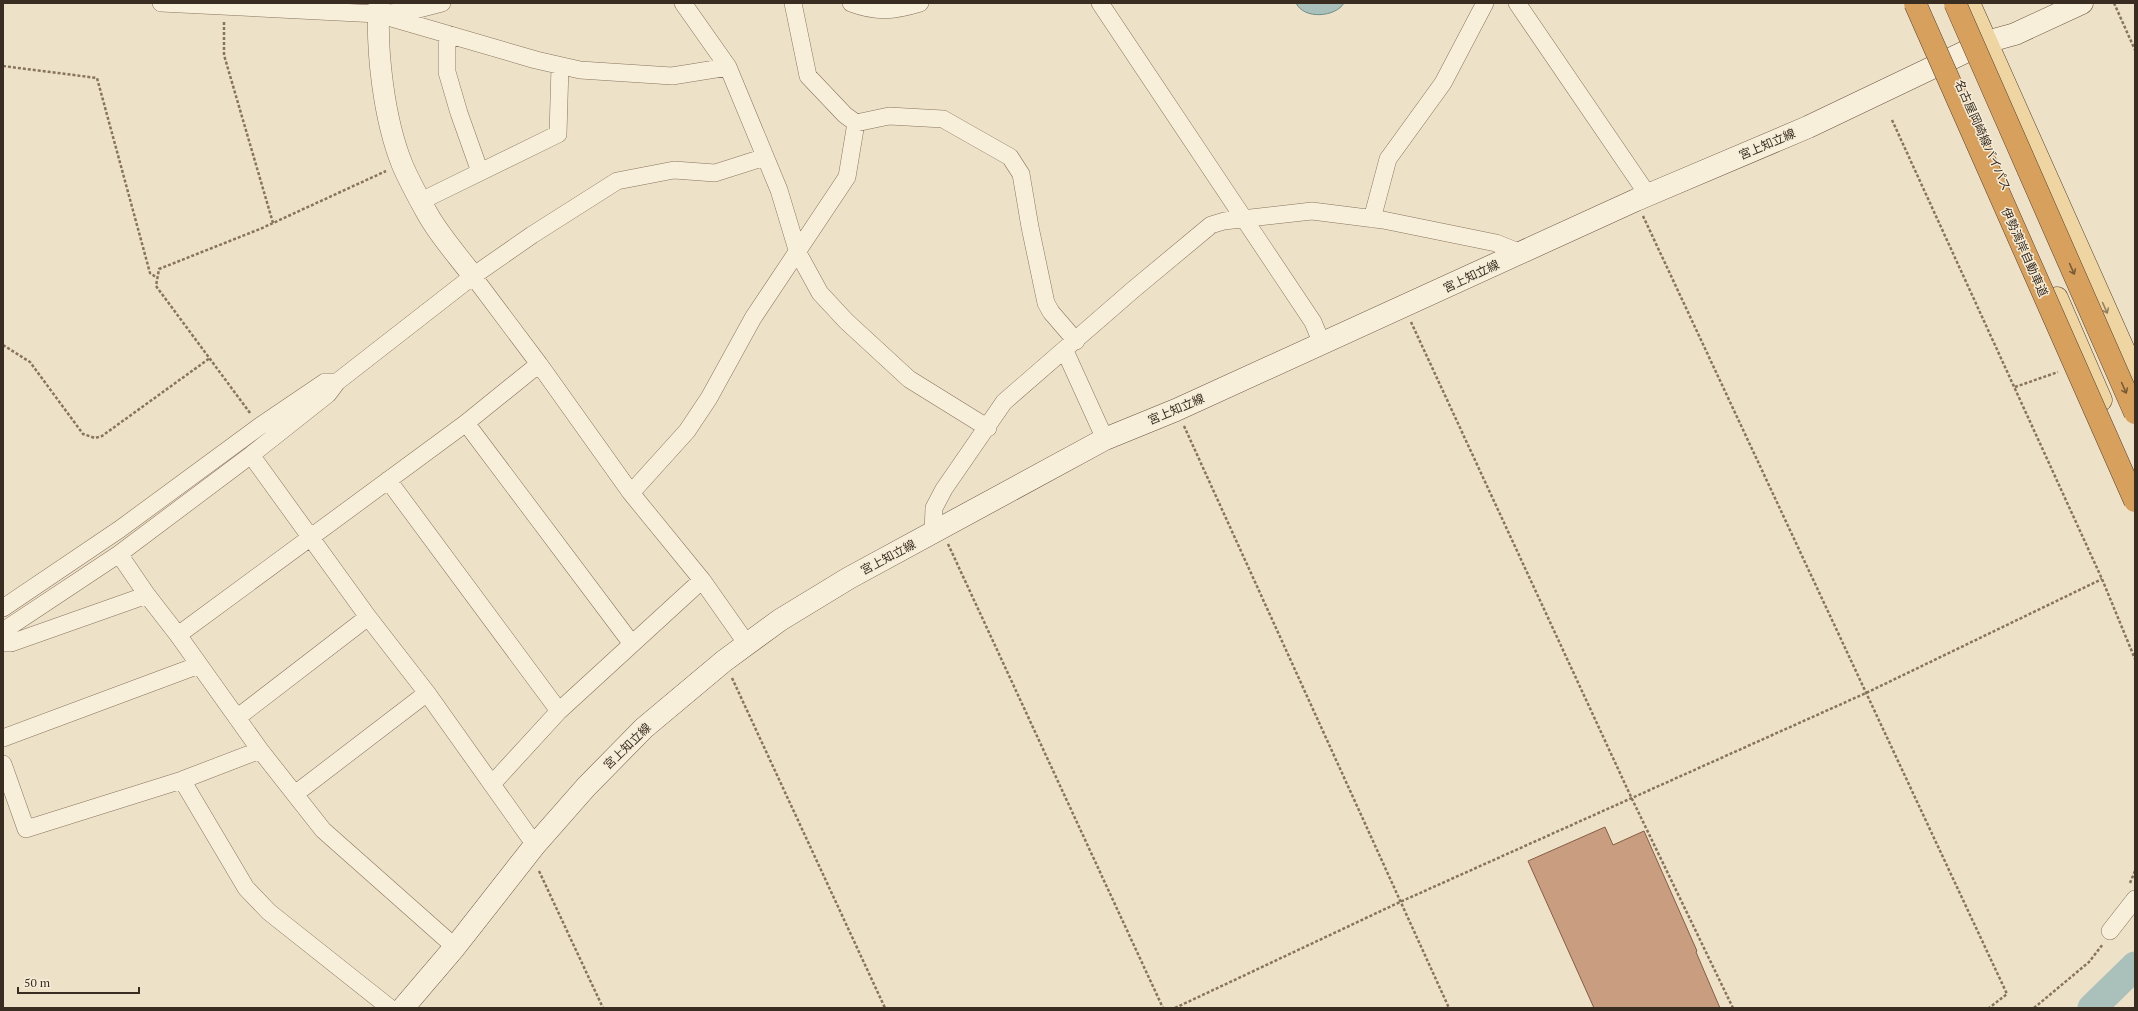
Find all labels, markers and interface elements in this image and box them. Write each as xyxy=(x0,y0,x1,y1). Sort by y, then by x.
street label: 名古屋岡崎線バイパス xyxy=(1952,77,2014,193)
street label: 宮上知立線 xyxy=(1736,125,1798,163)
street label: 伊勢湾岸自動車道 xyxy=(1999,205,2051,299)
street label: 宮上知立線 xyxy=(1441,257,1501,295)
one-way arrow xyxy=(2069,263,2076,275)
one-way arrow xyxy=(2101,301,2109,313)
one-way arrow xyxy=(2121,382,2128,394)
street label: 宮上知立線 xyxy=(1145,390,1207,428)
street label: 宮上知立線 xyxy=(858,536,918,578)
street label: 宮上知立線 xyxy=(600,720,654,772)
scale bar xyxy=(18,969,139,995)
text: 50 m xyxy=(24,975,51,990)

